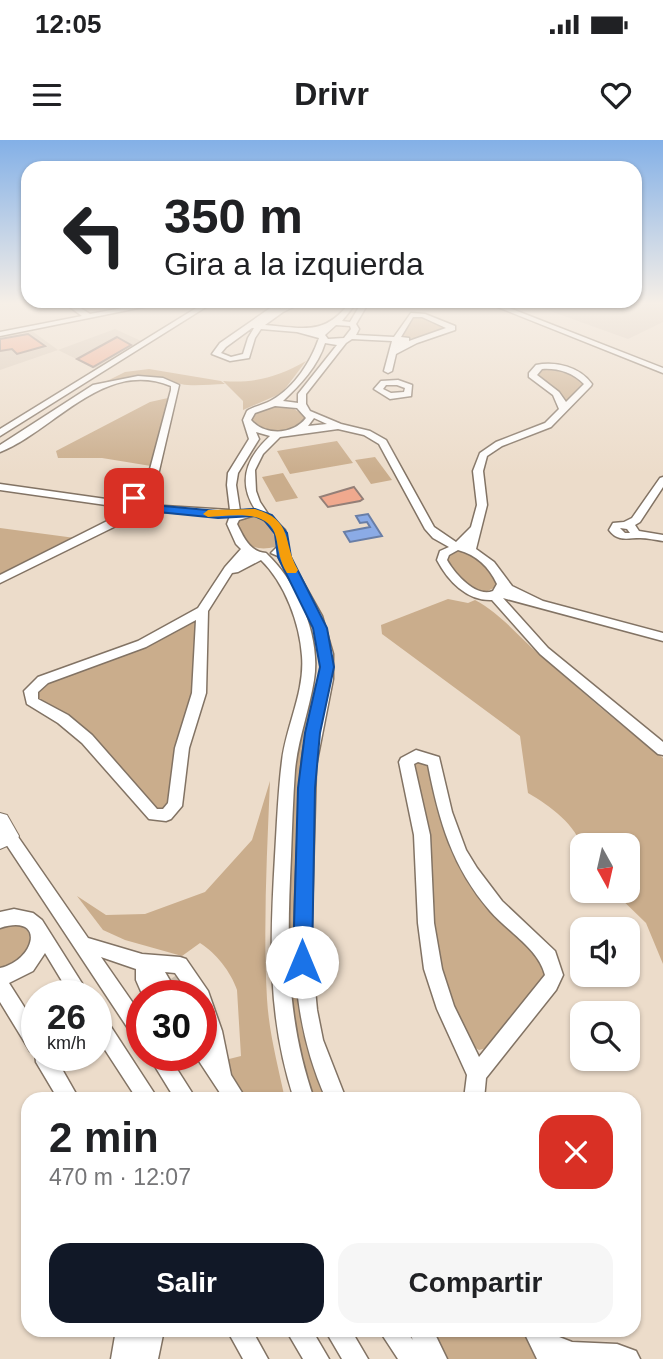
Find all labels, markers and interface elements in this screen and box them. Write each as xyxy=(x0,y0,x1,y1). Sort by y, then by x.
text: 12:05 xyxy=(35,9,102,39)
icon: menu xyxy=(28,76,66,114)
text: Drivr xyxy=(294,76,369,112)
icon: heart xyxy=(597,76,635,114)
icon: left xyxy=(49,189,140,280)
text: 350 m xyxy=(164,189,303,243)
text: Gira a la izquierda xyxy=(164,246,424,282)
pin xyxy=(104,468,164,528)
icon: arrive xyxy=(115,479,153,517)
north arrow xyxy=(570,833,640,903)
map controls xyxy=(570,833,640,1071)
button: sound xyxy=(570,917,640,987)
position arrow xyxy=(265,925,339,999)
speed limit sign: 30 xyxy=(126,980,217,1071)
text: 26 xyxy=(47,997,86,1036)
button: search xyxy=(570,1001,640,1071)
text: km/h xyxy=(47,1033,86,1053)
text: 2 min xyxy=(49,1114,159,1161)
button: close xyxy=(539,1115,613,1189)
text: 470 m · 12:07 xyxy=(49,1164,191,1190)
button: Salir xyxy=(49,1243,324,1323)
button: Compartir xyxy=(338,1243,613,1323)

